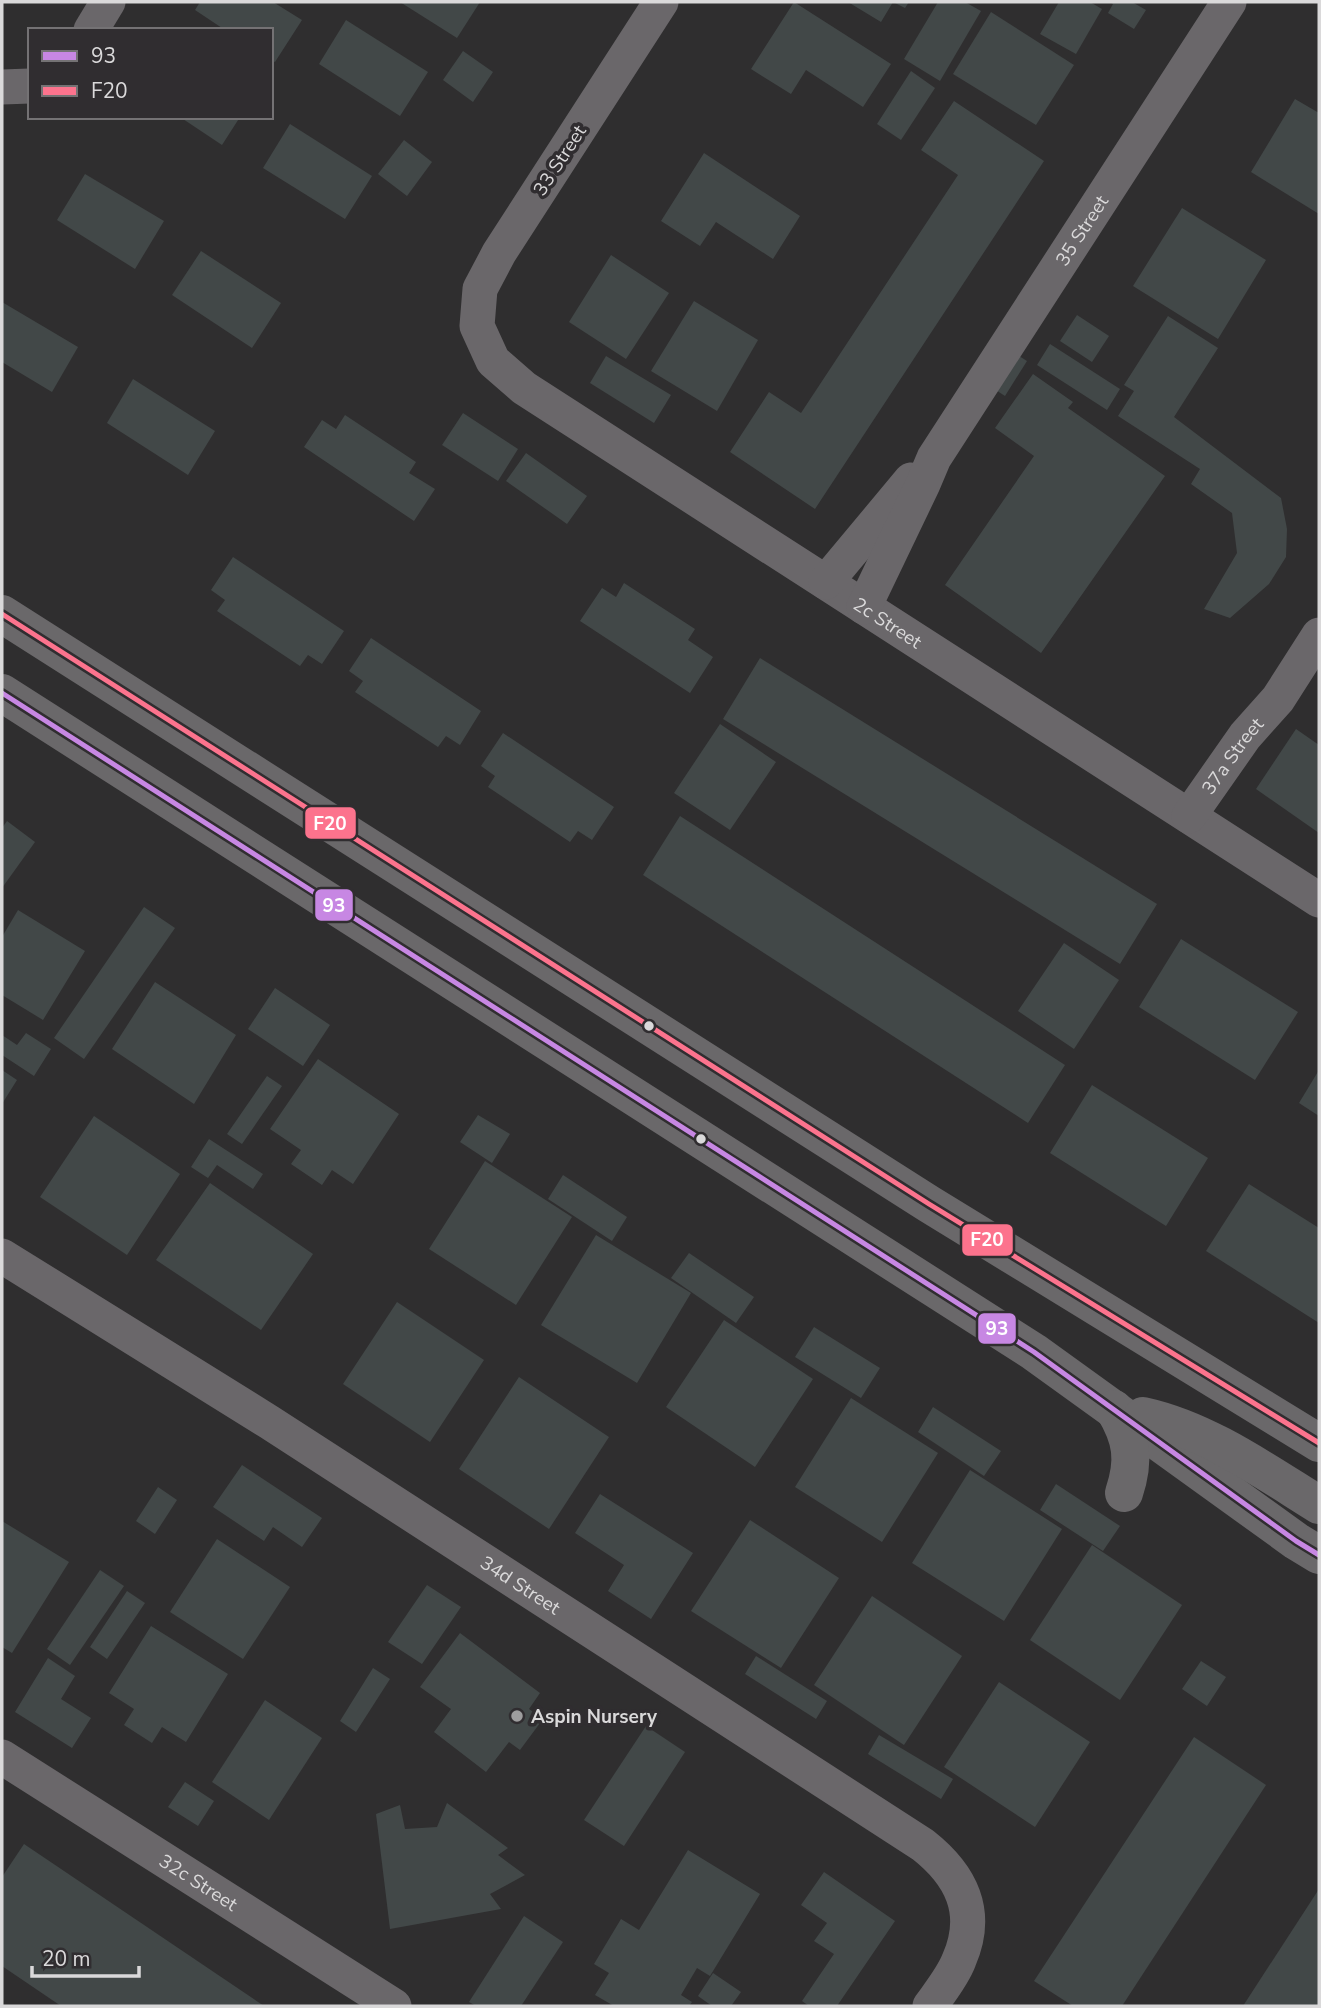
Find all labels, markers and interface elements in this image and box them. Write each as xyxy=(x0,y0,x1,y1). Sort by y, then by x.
legend xyxy=(28,28,273,119)
text: 93 xyxy=(91,42,116,70)
text: F20 xyxy=(91,77,128,105)
street label: 33 Street xyxy=(527,120,593,201)
street label: 35 Street xyxy=(1050,190,1115,271)
street label: 2c Street xyxy=(848,591,927,655)
street label: 37a Street xyxy=(1196,712,1270,800)
line badge: F20 xyxy=(304,806,357,840)
text: F20 xyxy=(313,811,347,837)
line badge: 93 xyxy=(314,888,354,922)
text: 93 xyxy=(323,893,345,919)
unlabelled marker xyxy=(642,1019,656,1033)
unlabelled marker xyxy=(694,1132,708,1146)
line badge: F20 xyxy=(961,1223,1014,1257)
text: F20 xyxy=(970,1227,1004,1253)
line badge: 93 xyxy=(977,1312,1017,1345)
text: 93 xyxy=(986,1316,1008,1342)
street label: 34d Street xyxy=(475,1550,565,1621)
place label: Aspin Nursery xyxy=(531,1704,658,1730)
marker: Aspin Nursery xyxy=(509,1708,525,1724)
street label: 32c Street xyxy=(154,1848,243,1918)
scale bar xyxy=(32,1934,138,1978)
text: 20 m xyxy=(42,1945,91,1973)

